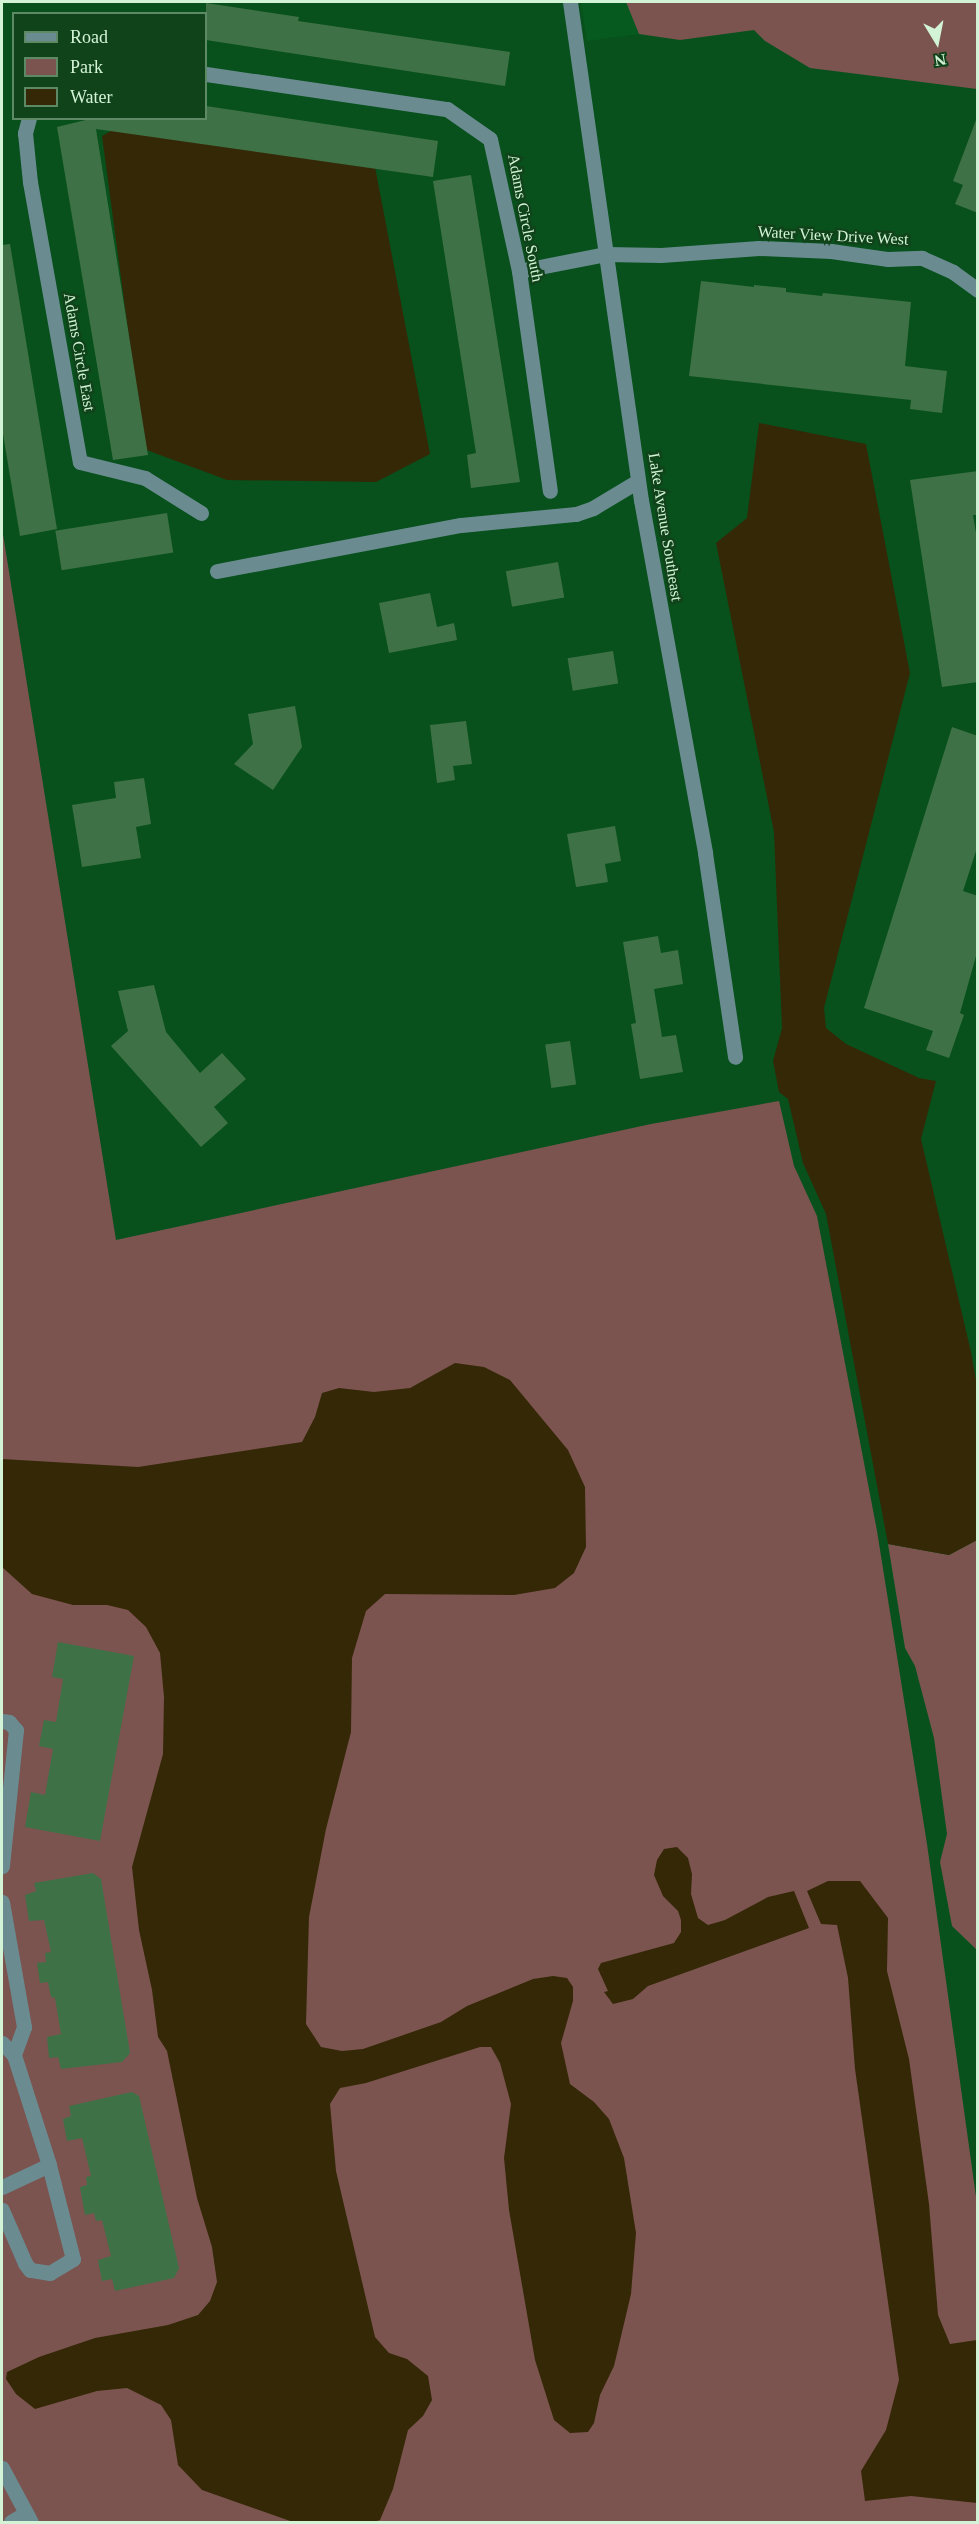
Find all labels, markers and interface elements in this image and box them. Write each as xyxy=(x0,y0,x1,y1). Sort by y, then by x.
legend xyxy=(12,12,207,120)
north arrow xyxy=(907,12,967,72)
text: Road xyxy=(70,27,108,47)
text: N xyxy=(933,51,947,70)
text: Park xyxy=(70,57,103,77)
text: Water xyxy=(70,87,113,107)
street label: Adams Circle South xyxy=(503,152,547,284)
street label: Water View Drive West xyxy=(757,222,909,250)
street label: Adams Circle East xyxy=(59,291,99,413)
street label: Lake Avenue Southeast xyxy=(644,451,686,603)

